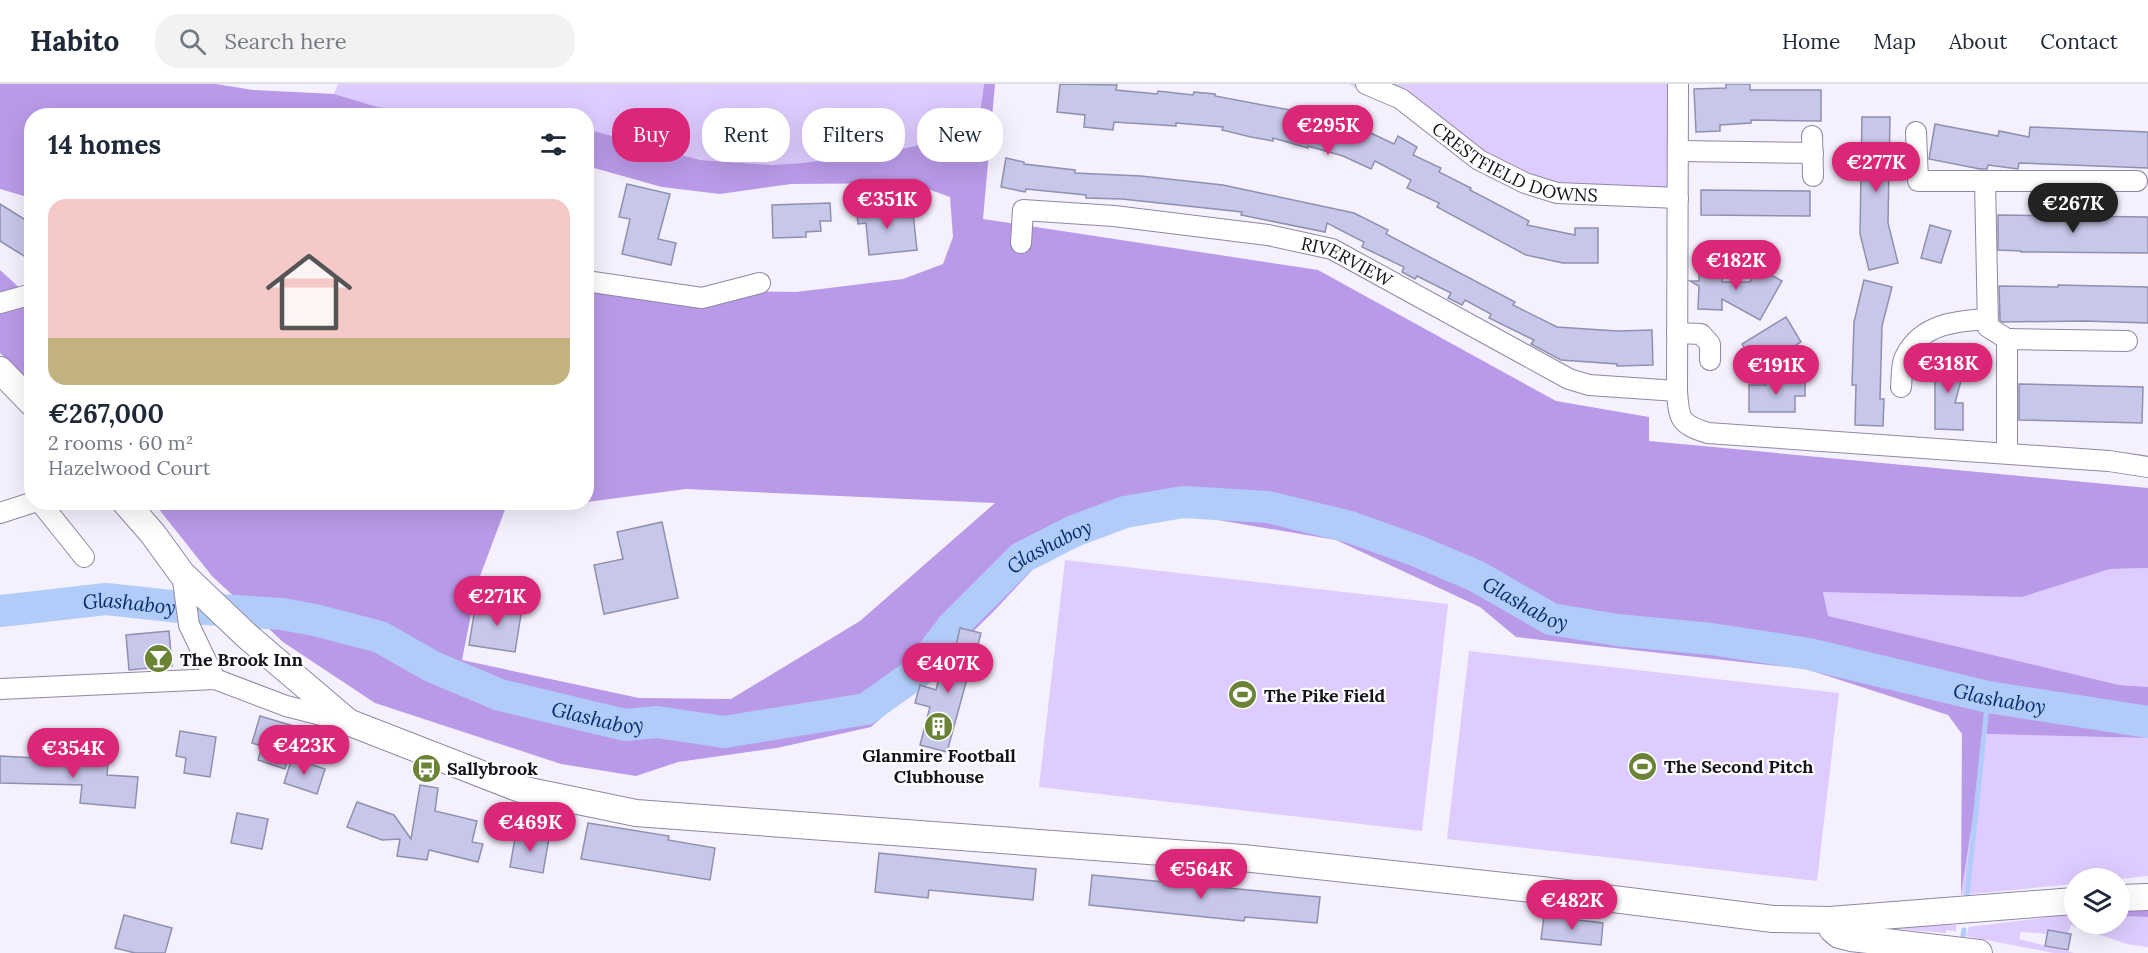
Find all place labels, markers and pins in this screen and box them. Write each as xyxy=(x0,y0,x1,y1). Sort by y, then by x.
pin: €295K xyxy=(1286,105,1370,156)
pin: €277K xyxy=(1834,142,1918,193)
pin: €351K xyxy=(845,179,929,230)
pin: €267K xyxy=(2031,183,2115,234)
pin: €182K xyxy=(1694,240,1778,291)
pin: €318K xyxy=(1906,343,1990,394)
pin: €191K xyxy=(1734,345,1818,396)
pin: €271K xyxy=(455,576,539,627)
bar icon: The Brook Inn xyxy=(143,643,175,675)
pin: €407K xyxy=(906,643,990,694)
place label: The Brook Inn xyxy=(180,648,303,671)
sports icon: The Pike Field xyxy=(1227,679,1259,711)
place label: The Pike Field xyxy=(1264,684,1386,707)
building icon: Glanmire Football Clubhouse xyxy=(923,710,955,742)
pin: €423K xyxy=(262,725,346,776)
pin: €354K xyxy=(31,728,115,779)
place label: Glanmire Football Clubhouse xyxy=(862,744,1016,788)
sports icon: The Second Pitch xyxy=(1627,750,1659,782)
bus stop icon: Sallybrook xyxy=(410,752,442,784)
place label: The Second Pitch xyxy=(1664,755,1813,778)
place label: Sallybrook xyxy=(447,757,538,780)
pin: €469K xyxy=(488,802,572,853)
pin: €564K xyxy=(1159,849,1243,900)
pin: €482K xyxy=(1530,880,1614,931)

